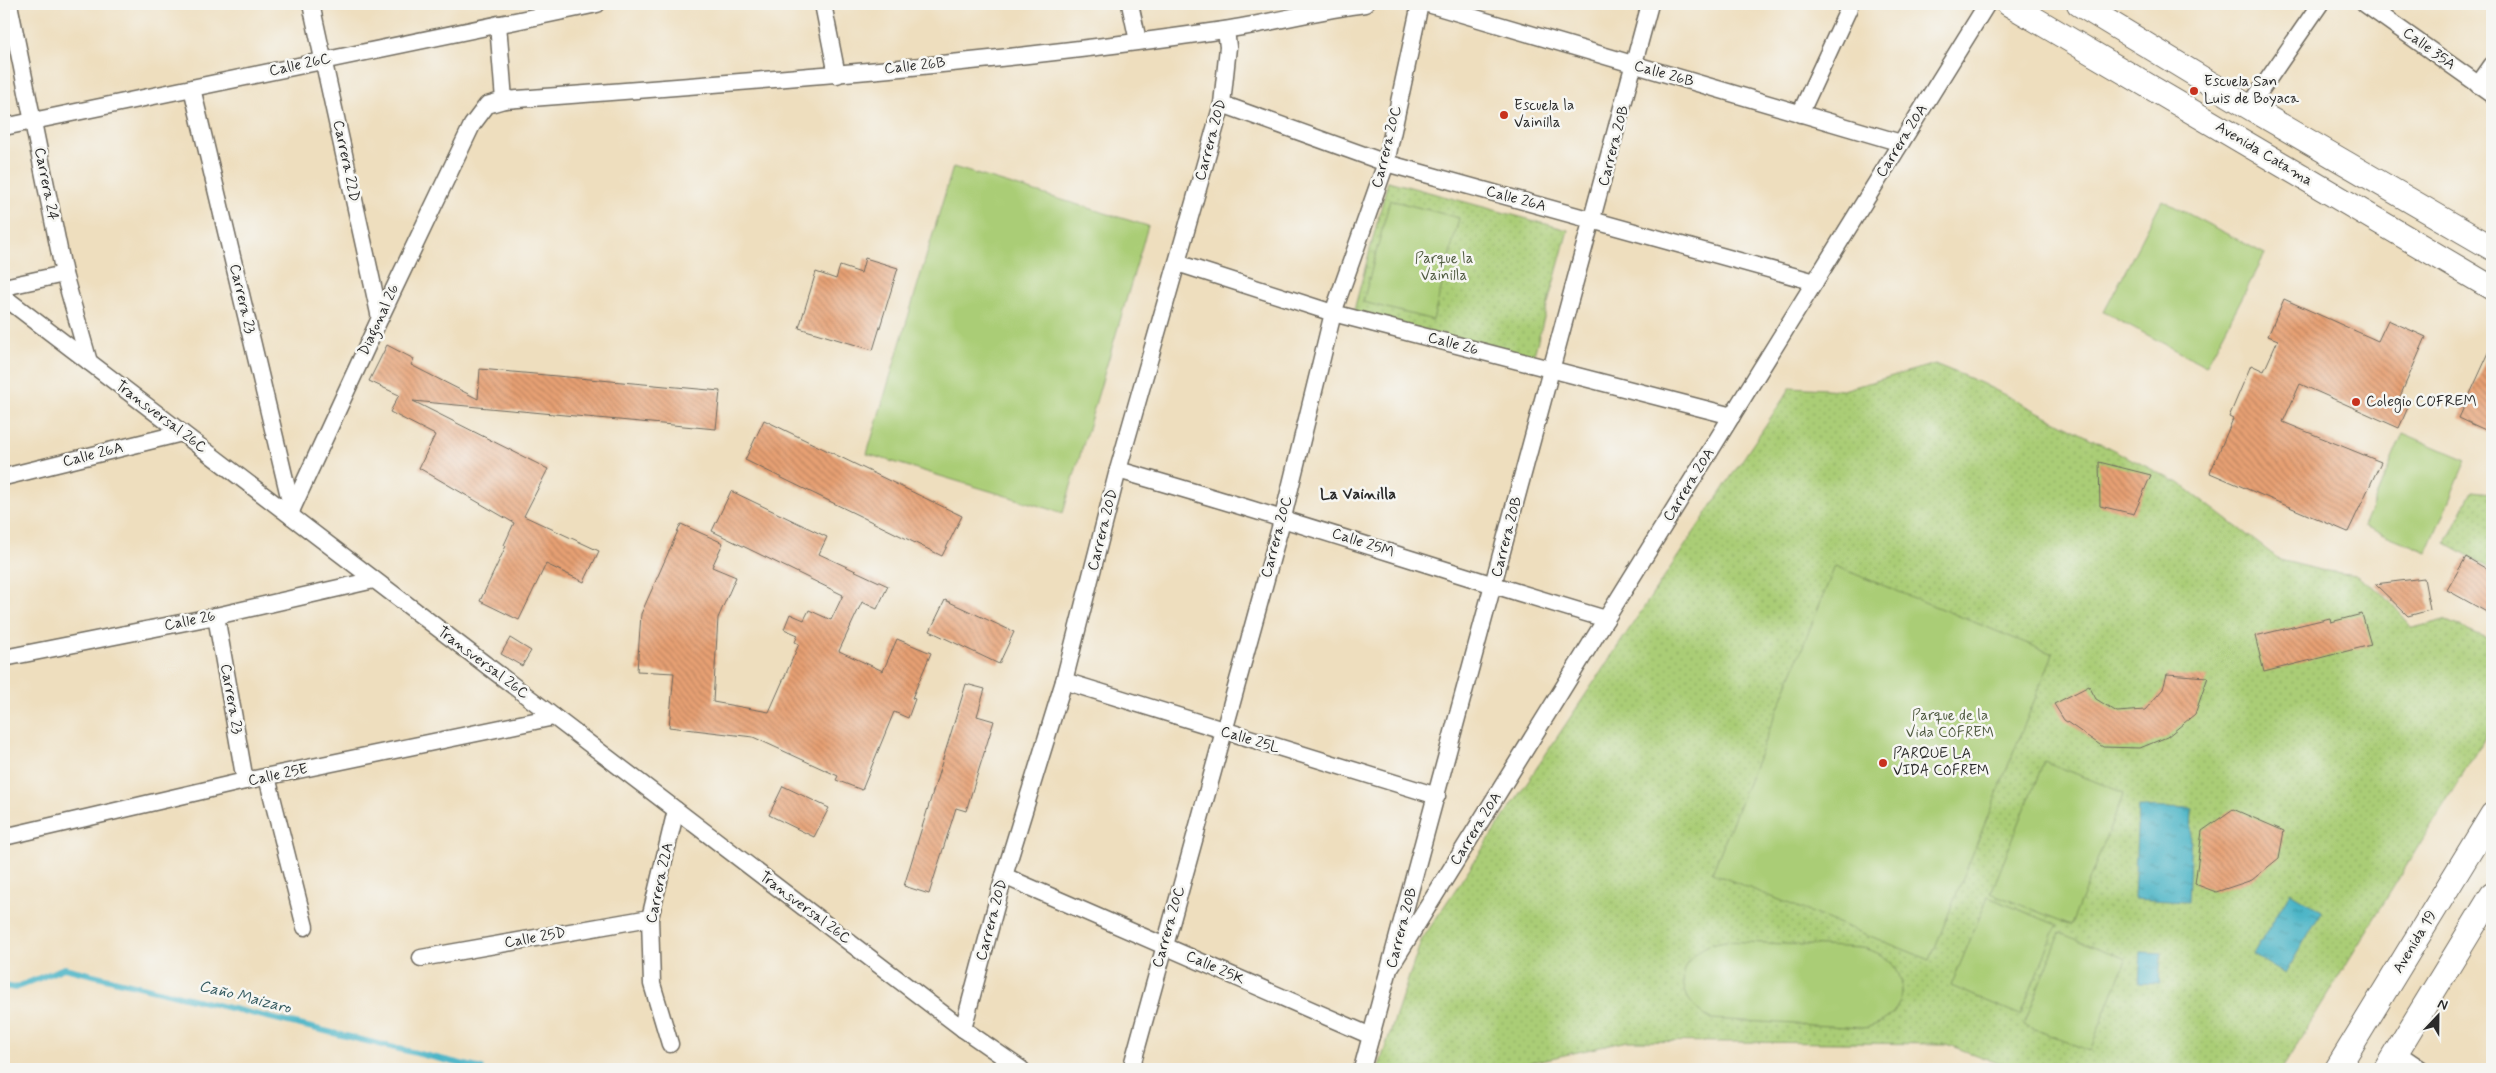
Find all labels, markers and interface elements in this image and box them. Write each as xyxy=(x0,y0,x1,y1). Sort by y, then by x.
street label: Calle 35A xyxy=(2398,23,2460,75)
street label: Calle 26C xyxy=(267,49,333,81)
street label: Calle 26B xyxy=(883,53,947,79)
street label: Calle 26B xyxy=(1632,56,1696,92)
place label: Escuela San Luis de Boyaca xyxy=(2204,72,2300,109)
marker: Escuela San Luis de Boyaca xyxy=(2188,85,2200,97)
place label: Escuela la Vainilla xyxy=(1514,96,1574,133)
street label: Carrera 20D xyxy=(1191,97,1231,183)
street label: Carrera 20A xyxy=(1872,100,1932,182)
street label: Carrera 20B xyxy=(1594,103,1634,189)
street label: Carrera 20C xyxy=(1367,104,1407,190)
marker: Escuela la Vainilla xyxy=(1498,109,1510,121)
street label: Avenida Catama xyxy=(2212,117,2317,191)
street label: Carrera 22D xyxy=(328,118,364,204)
street label: Carrera 24 xyxy=(29,146,63,222)
street label: Calle 26A xyxy=(1484,181,1548,217)
park label: Parque la Vainilla xyxy=(1415,249,1474,286)
street label: Carrera 23 xyxy=(224,262,260,336)
street label: Diagonal 26 xyxy=(354,281,405,359)
street label: Calle 26 xyxy=(1425,328,1481,360)
street label: Transversal 26C xyxy=(111,376,211,458)
place label: Colegio COFREM xyxy=(2366,392,2477,413)
marker: Colegio COFREM xyxy=(2350,396,2362,408)
street label: Calle 26A xyxy=(61,438,125,472)
street label: Carrera 20A xyxy=(1659,444,1719,526)
district label: La Vainilla xyxy=(1320,484,1396,505)
street label: Carrera 20D xyxy=(1083,487,1123,573)
street label: Carrera 20C xyxy=(1256,494,1298,580)
street label: Carrera 20B xyxy=(1487,494,1527,580)
street label: Calle 25M xyxy=(1329,523,1397,563)
street label: Calle 26 xyxy=(163,606,217,636)
street label: Transversal 26C xyxy=(433,622,533,704)
street label: Carrera 23 xyxy=(215,662,247,736)
park label: Parque de la Vida COFREM xyxy=(1906,706,1994,743)
street label: Calle 25L xyxy=(1218,722,1283,759)
place label: PARQUE LA VIDA COFREM xyxy=(1893,744,1989,781)
marker: PARQUE LA VIDA COFREM xyxy=(1877,757,1889,769)
street label: Calle 25E xyxy=(246,759,310,791)
street label: Carrera 20A xyxy=(1446,788,1506,870)
street label: Carrera 22A xyxy=(642,841,678,925)
street label: Transversal 26C xyxy=(755,867,855,949)
street label: Carrera 20D xyxy=(972,877,1012,963)
street label: Carrera 20C xyxy=(1148,884,1190,970)
street label: Carrera 20B xyxy=(1382,885,1422,971)
street label: Avenida 19 xyxy=(2388,907,2442,977)
street label: Calle 25D xyxy=(503,923,567,953)
street label: Calle 25K xyxy=(1183,946,1248,990)
water label: Caño Maizaro xyxy=(197,975,294,1019)
north arrow xyxy=(2414,990,2464,1040)
text: N xyxy=(2435,995,2450,1015)

